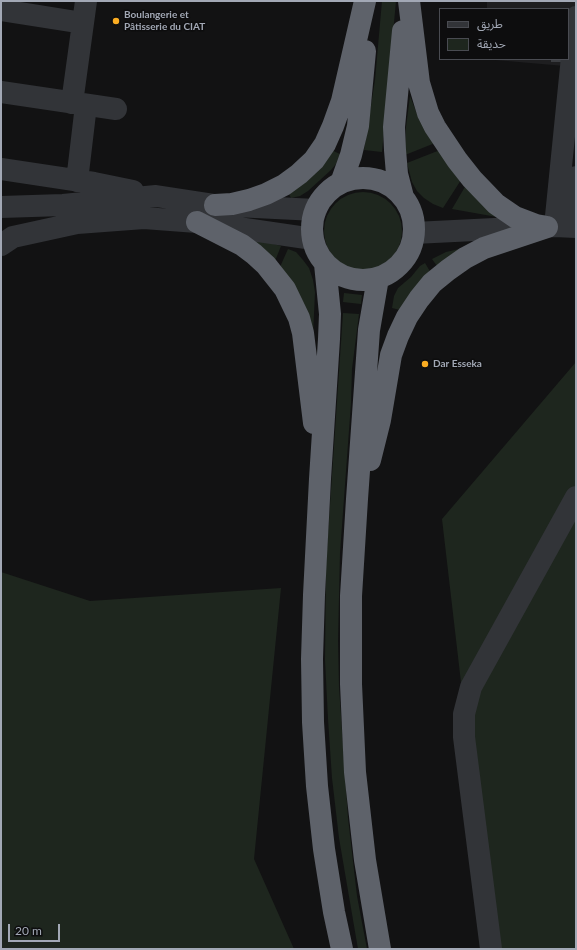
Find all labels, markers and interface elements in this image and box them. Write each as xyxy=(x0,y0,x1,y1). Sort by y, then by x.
legend xyxy=(439,8,569,60)
place label: Boulangerie et Pâtisserie du CIAT xyxy=(124,9,205,32)
marker: Boulangerie et Pâtisserie du CIAT xyxy=(111,16,121,26)
text: طريق xyxy=(477,16,503,31)
text: حديقة xyxy=(477,36,506,51)
place label: Dar Esseka xyxy=(433,358,482,370)
marker: Dar Esseka xyxy=(420,359,430,369)
scale bar xyxy=(10,916,62,942)
text: 20 m xyxy=(15,923,42,938)

